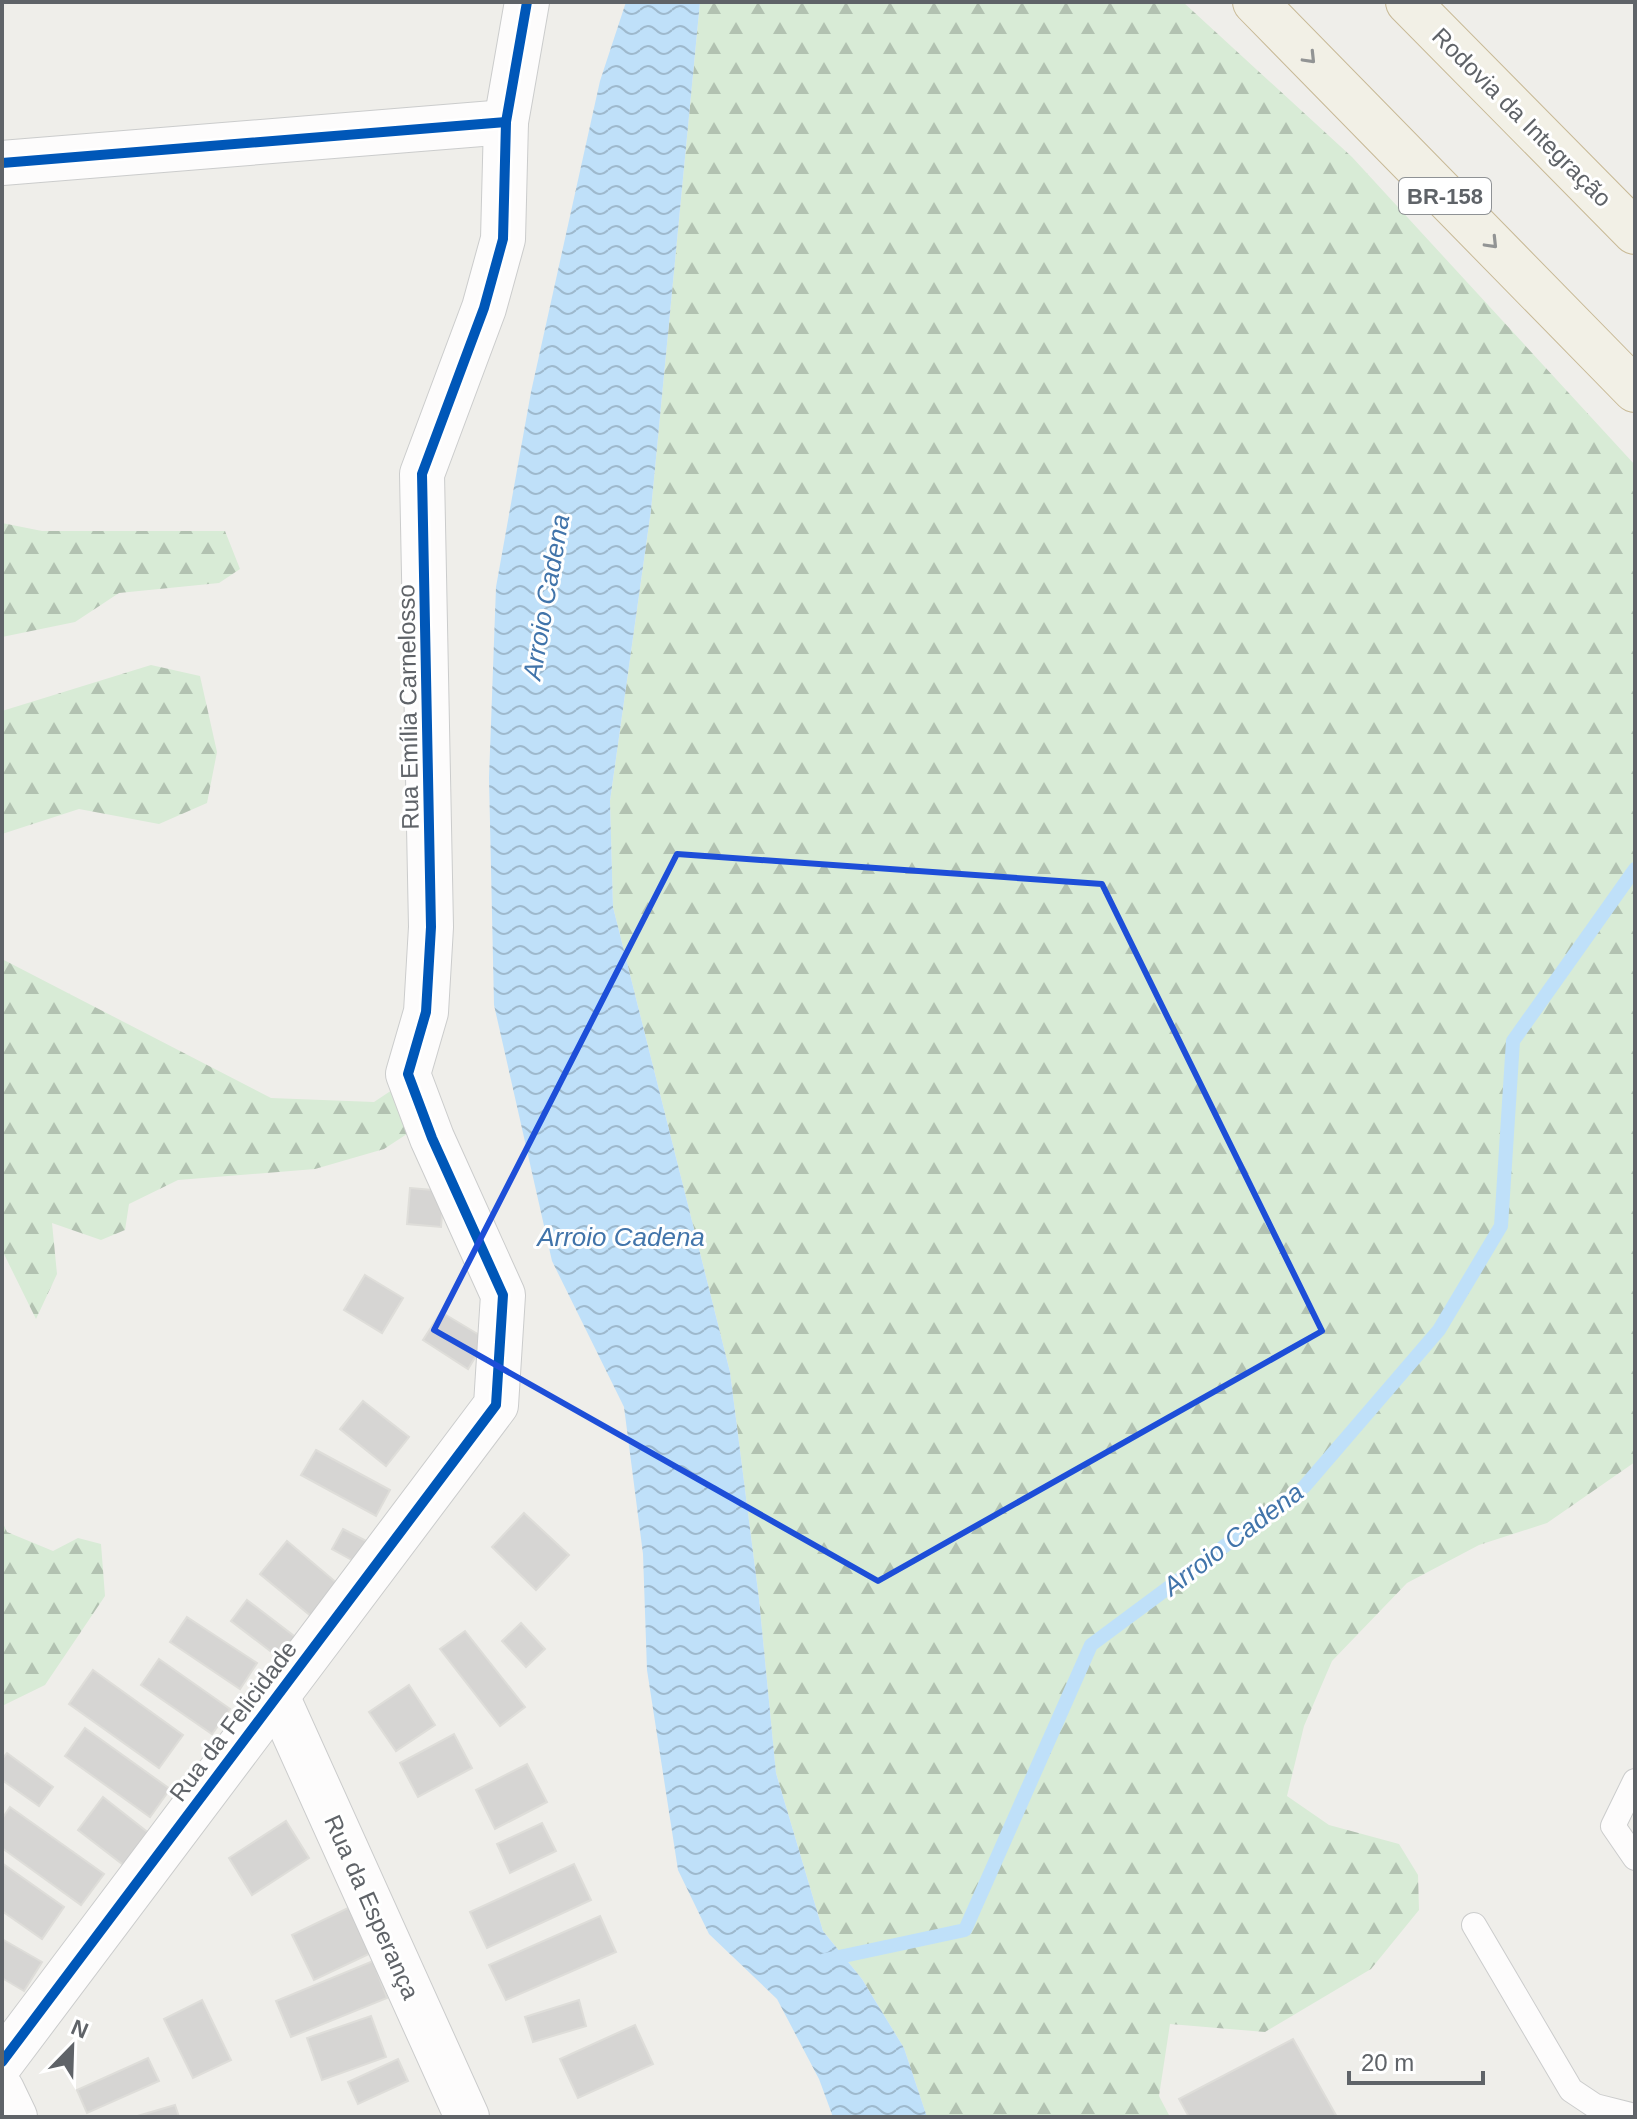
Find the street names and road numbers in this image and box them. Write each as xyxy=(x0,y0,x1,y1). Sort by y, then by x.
street label: Rodovia da Integração xyxy=(1427,22,1617,212)
road number: BR-158 xyxy=(1399,178,1491,214)
street label: Rua Emília Carnelosso xyxy=(392,584,424,830)
street label: Rua da Felicidade xyxy=(164,1636,302,1806)
street label: Rua da Esperança xyxy=(319,1811,425,2004)

